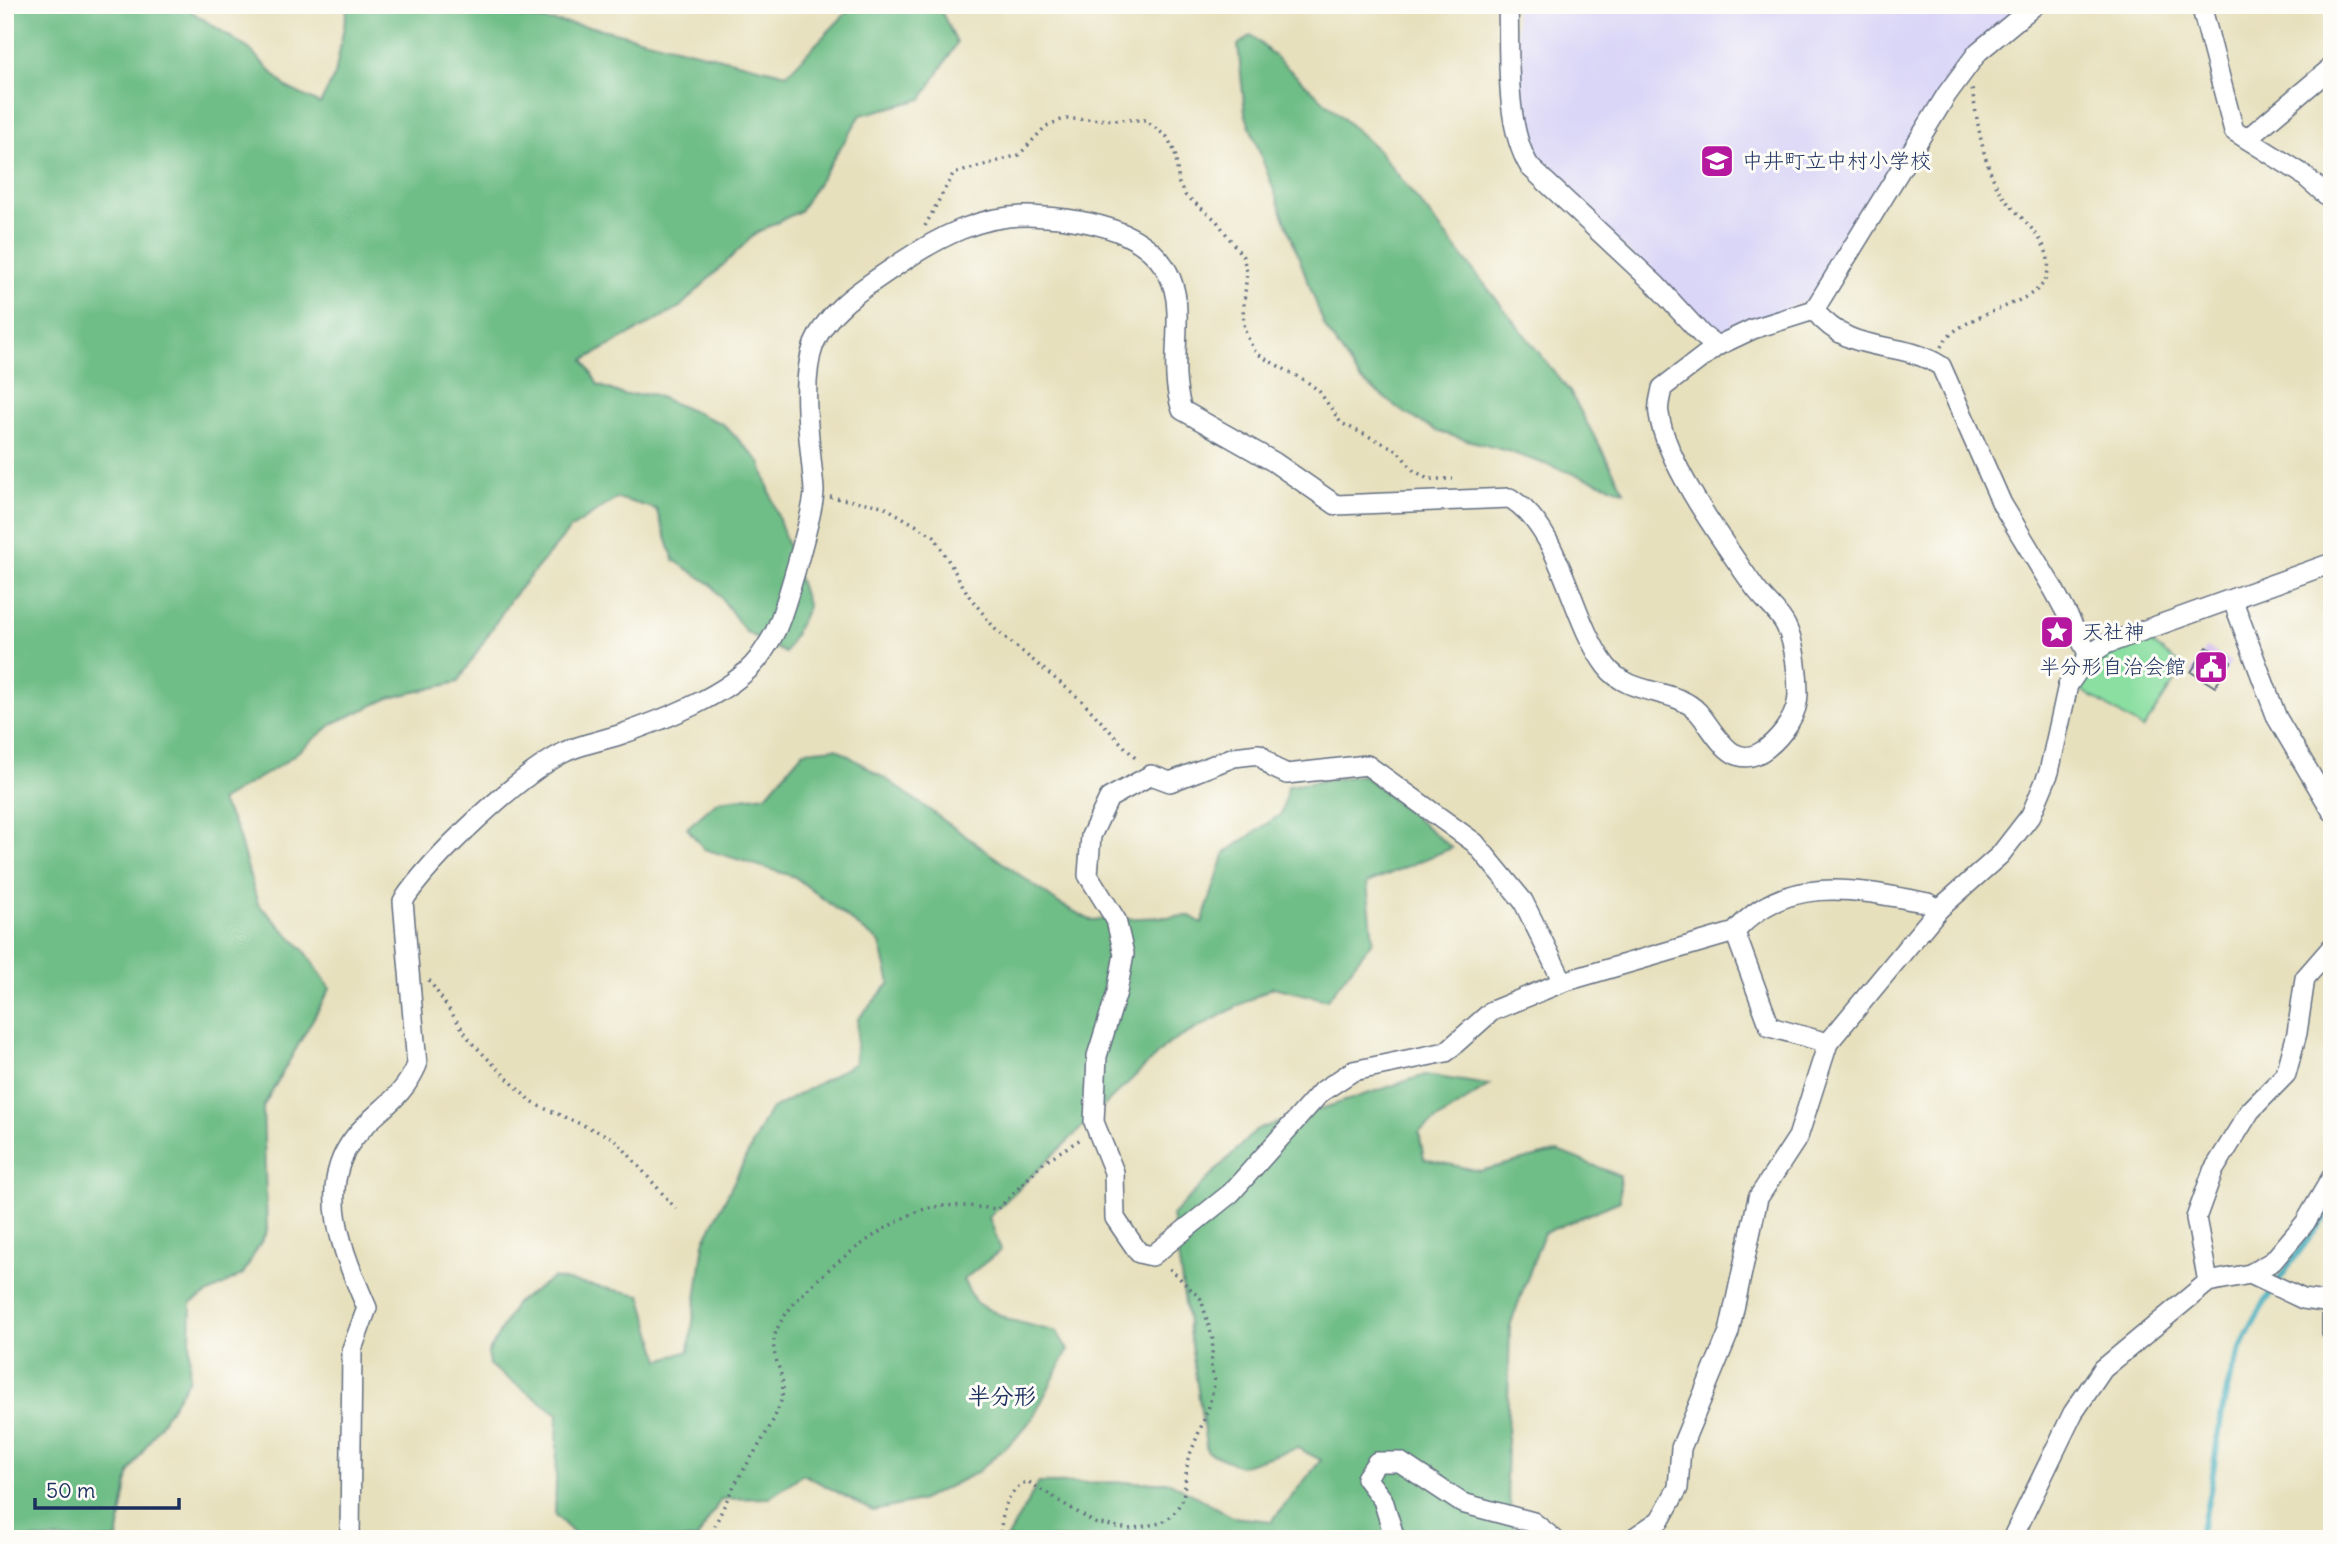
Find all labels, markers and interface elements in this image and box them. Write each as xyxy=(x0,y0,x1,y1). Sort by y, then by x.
school or university icon: 中井町立中村小学校 xyxy=(1698,142,1736,180)
place label: 中井町立中村小学校 xyxy=(1742,147,1931,174)
place icon: 天社神 xyxy=(2038,613,2076,651)
place label: 天社神 xyxy=(2082,618,2145,645)
public building icon: 半分形自治会館 xyxy=(2192,648,2230,686)
place label: 半分形自治会館 xyxy=(2039,653,2186,680)
district label: 半分形 xyxy=(968,1381,1037,1410)
scale bar xyxy=(35,1467,178,1511)
text: 50 m xyxy=(46,1477,95,1504)

